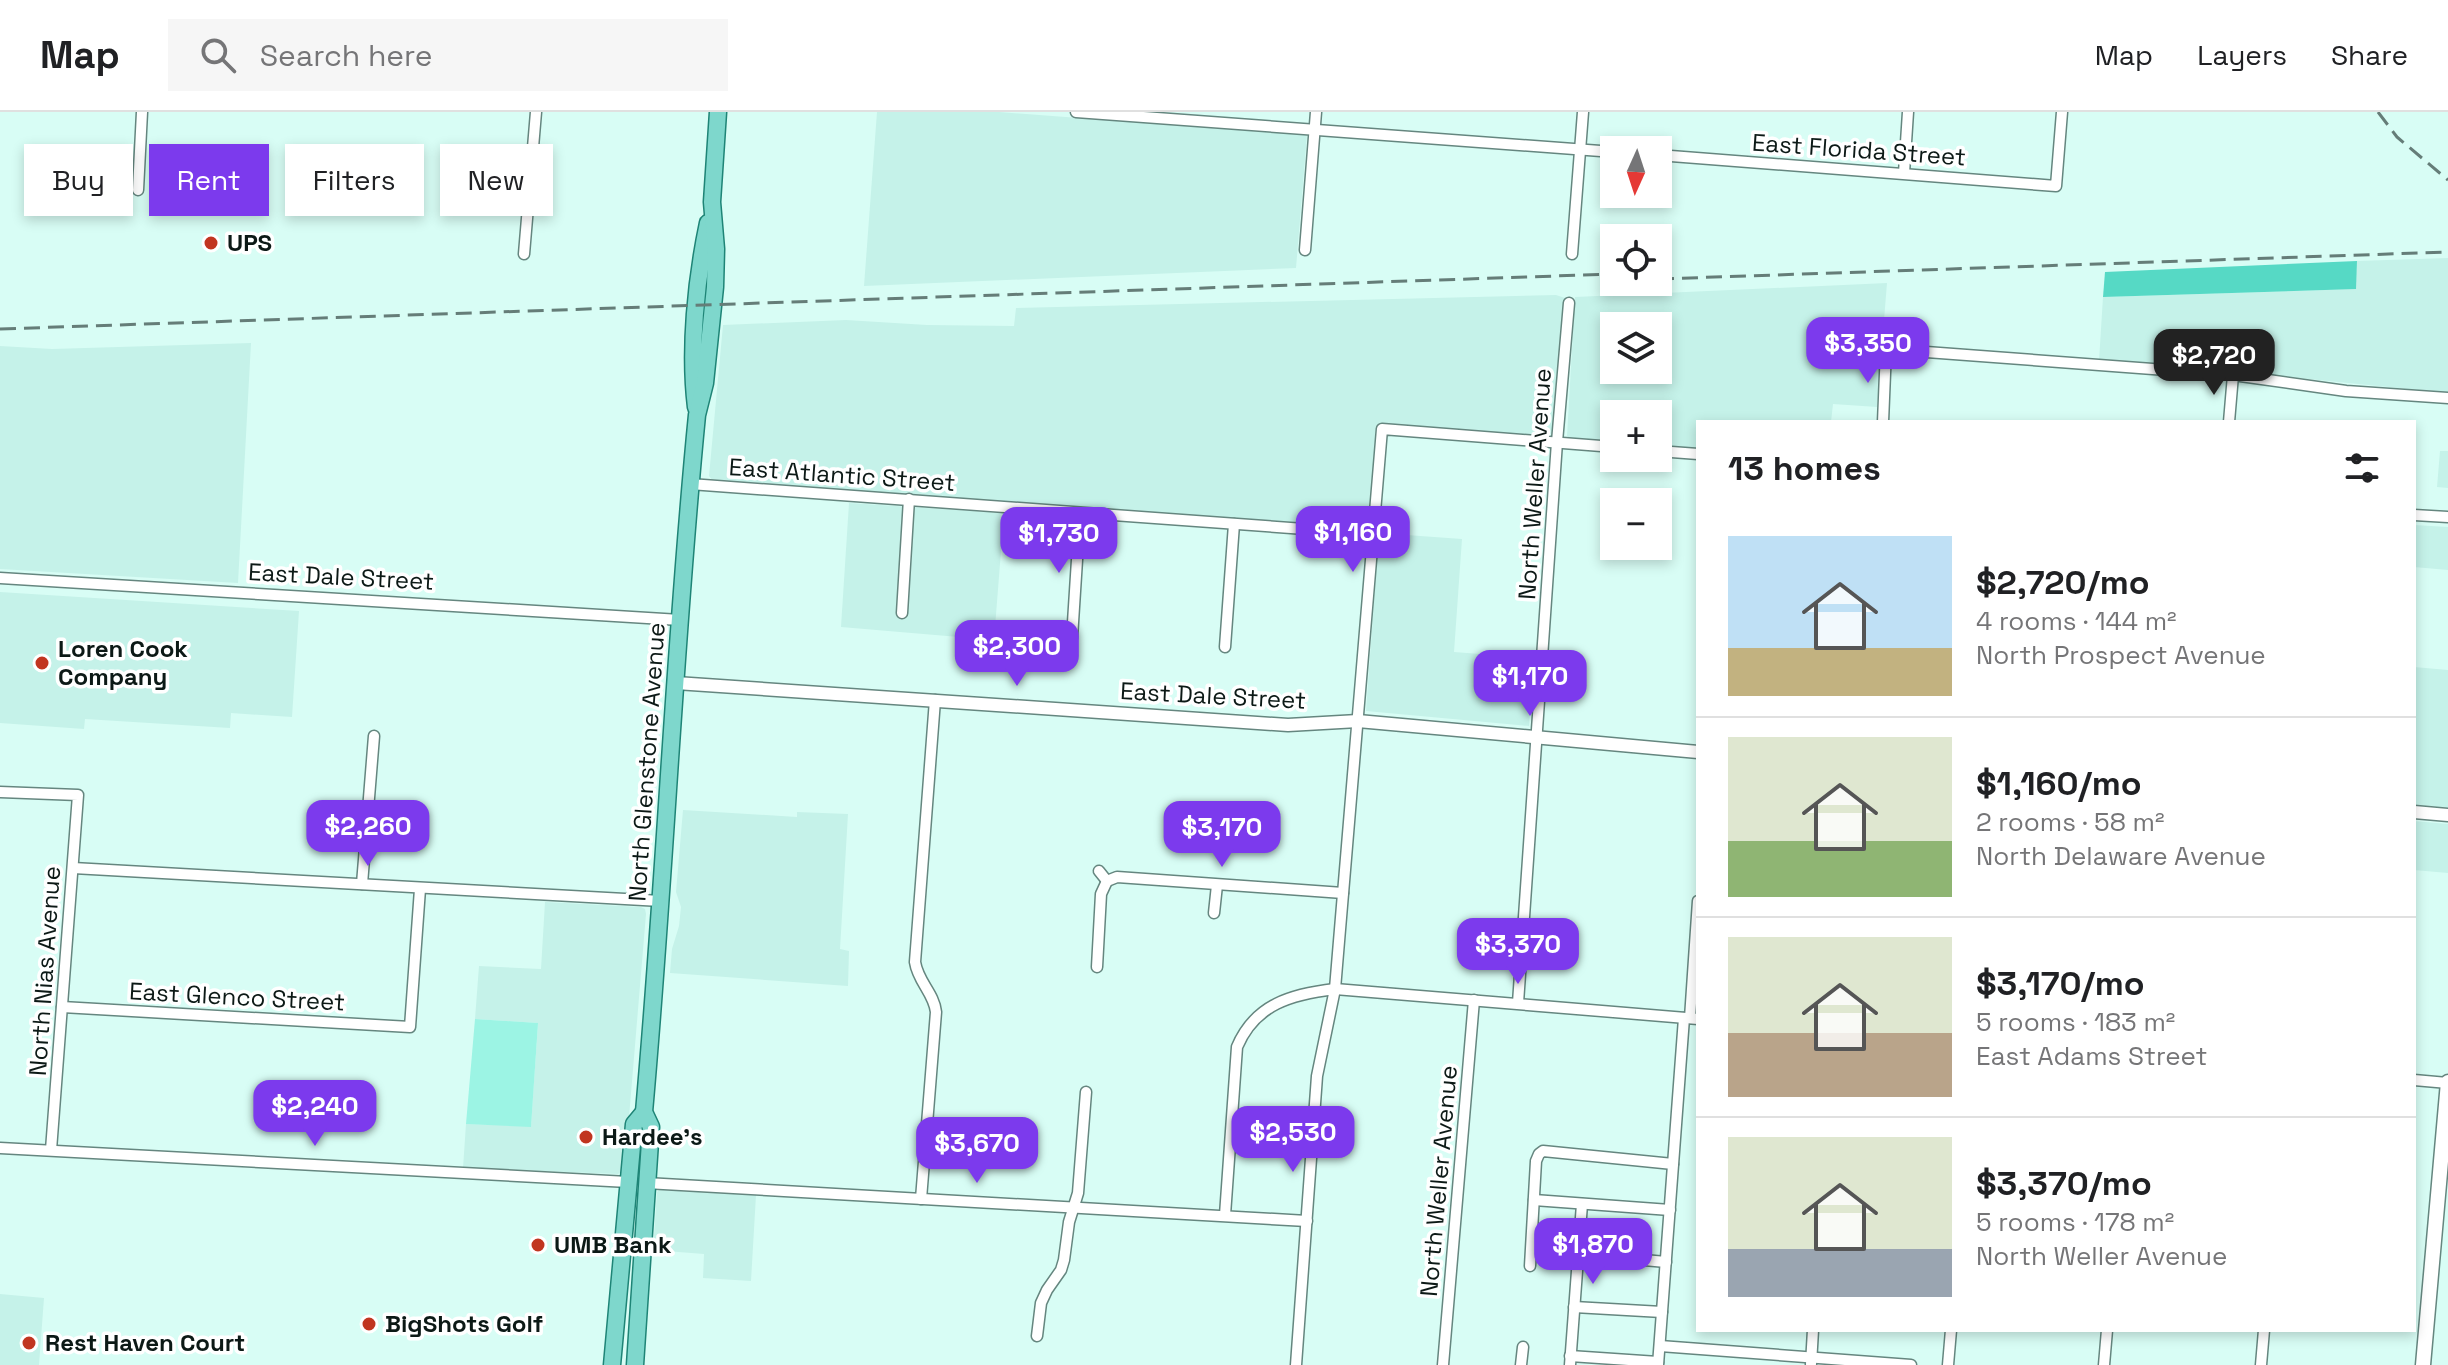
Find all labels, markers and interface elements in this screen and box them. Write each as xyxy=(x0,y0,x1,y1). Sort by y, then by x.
search box xyxy=(168,19,728,91)
text: Map xyxy=(40,31,120,79)
icon: search xyxy=(196,33,240,77)
text: Search here xyxy=(260,36,433,75)
text: Map xyxy=(2095,37,2153,73)
text: Layers xyxy=(2197,37,2287,73)
text: Share xyxy=(2331,37,2408,73)
street label: East Florida Street xyxy=(1751,127,1967,172)
north arrow xyxy=(1600,136,1672,208)
map controls xyxy=(1600,136,1672,560)
chip: Buy xyxy=(24,144,133,216)
chip: Rent xyxy=(149,144,269,216)
chip: Filters xyxy=(285,144,424,216)
chip: New xyxy=(440,144,553,216)
button: locate xyxy=(1600,224,1672,296)
place label: UPS xyxy=(227,227,272,258)
marker: UPS xyxy=(202,234,220,252)
button: layers xyxy=(1600,312,1672,384)
pin: $3,350 xyxy=(1803,317,1933,385)
text: $3,350 xyxy=(1824,326,1912,360)
pin: $2,720 xyxy=(2149,329,2279,397)
text: $2,720 xyxy=(2172,338,2256,372)
street label: North Weller Avenue xyxy=(1511,367,1558,601)
button: + xyxy=(1600,400,1672,472)
icon: filters xyxy=(2340,446,2384,490)
text: 13 homes xyxy=(1728,447,1881,490)
street label: East Atlantic Street xyxy=(728,451,956,498)
button: − xyxy=(1600,488,1672,560)
pin: $1,160 xyxy=(1288,506,1418,574)
pin: $1,730 xyxy=(994,507,1124,575)
text: $1,160 xyxy=(1314,515,1392,549)
text: $1,730 xyxy=(1018,516,1100,550)
street label: East Dale Street xyxy=(247,556,435,597)
text: $2,720/mo xyxy=(1976,561,2150,604)
icon: home xyxy=(1792,568,1888,664)
text: 4 rooms · 144 m² xyxy=(1976,604,2177,638)
pin: $2,300 xyxy=(952,620,1082,688)
street label: North Glenstone Avenue xyxy=(621,621,672,903)
text: $2,300 xyxy=(973,629,1061,663)
place label: Loren Cook Company xyxy=(58,633,188,692)
text: North Prospect Avenue xyxy=(1976,638,2266,672)
pin: $1,170 xyxy=(1465,650,1595,718)
marker: Loren Cook Company xyxy=(33,654,51,672)
text: $1,170 xyxy=(1492,659,1568,693)
street label: East Dale Street xyxy=(1119,675,1307,716)
text: $1,160/mo xyxy=(1976,762,2142,805)
icon: home xyxy=(1792,769,1888,865)
pin: $2,260 xyxy=(303,800,433,868)
pin: $3,170 xyxy=(1157,801,1287,869)
text: 2 rooms · 58 m² xyxy=(1976,805,2164,839)
text: $2,260 xyxy=(324,809,412,843)
text: $3,170 xyxy=(1182,810,1262,844)
text: North Delaware Avenue xyxy=(1976,839,2266,873)
street label: North Nias Avenue xyxy=(22,865,67,1077)
pin: $3,370 xyxy=(1453,918,1583,986)
text: $3,370 xyxy=(1475,927,1561,961)
text: $3,170/mo xyxy=(1976,962,2145,1005)
icon: home xyxy=(1792,969,1888,1065)
street label: East Glenco Street xyxy=(128,975,346,1018)
text: 5 rooms · 183 m² xyxy=(1976,1005,2175,1039)
text: East Adams Street xyxy=(1976,1039,2207,1073)
street label: North Weller Avenue xyxy=(1413,1064,1464,1298)
pin: $2,240 xyxy=(250,1080,380,1148)
text: $2,240 xyxy=(271,1089,359,1123)
pin: $2,530 xyxy=(1228,1106,1358,1174)
text: $2,530 xyxy=(1249,1115,1337,1149)
pin: $3,670 xyxy=(912,1117,1042,1185)
place label: Hardee's xyxy=(602,1121,703,1152)
text: $3,670 xyxy=(934,1126,1020,1160)
marker: Hardee's xyxy=(577,1128,595,1146)
text: $3,370/mo xyxy=(1976,1162,2152,1205)
icon: home xyxy=(1792,1169,1888,1265)
text: 5 rooms · 178 m² xyxy=(1976,1205,2174,1239)
pin: $1,870 xyxy=(1528,1218,1658,1286)
text: $1,870 xyxy=(1552,1227,1634,1261)
place label: UMB Bank xyxy=(554,1229,672,1260)
marker: UMB Bank xyxy=(529,1236,547,1254)
text: North Weller Avenue xyxy=(1976,1239,2227,1273)
place label: BigShots Golf xyxy=(385,1308,543,1339)
marker: BigShots Golf xyxy=(360,1315,378,1333)
place label: Rest Haven Court xyxy=(45,1327,245,1358)
marker: Rest Haven Court xyxy=(20,1334,38,1352)

